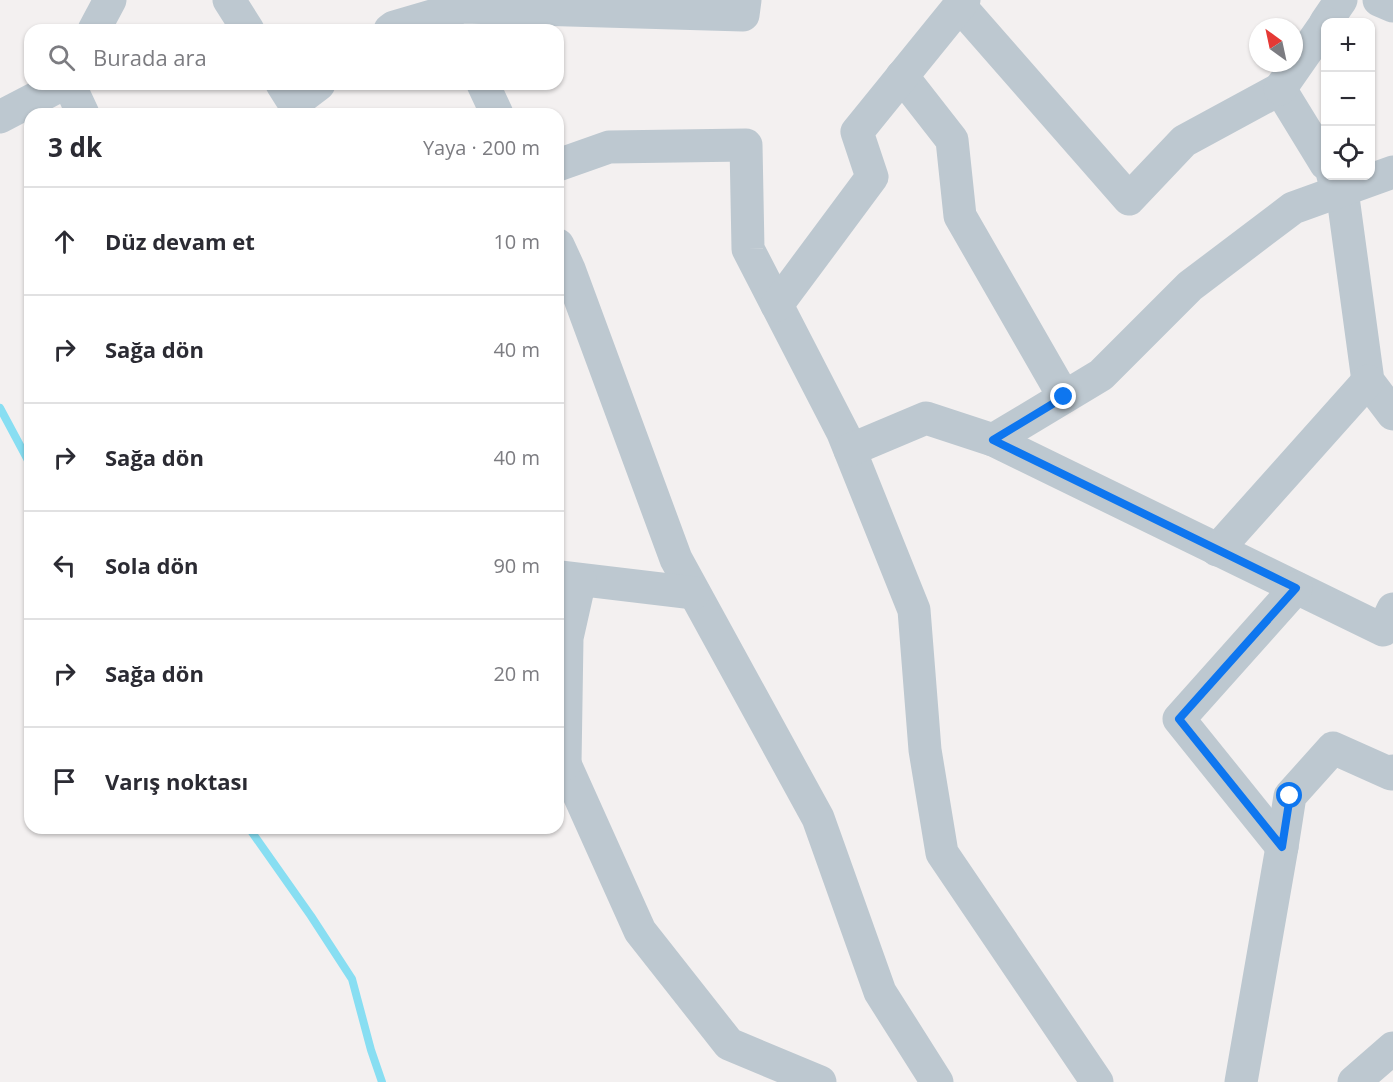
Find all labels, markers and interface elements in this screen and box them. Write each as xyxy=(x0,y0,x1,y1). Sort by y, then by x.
north arrow xyxy=(1249,18,1303,72)
map controls xyxy=(1321,18,1375,180)
button: + xyxy=(1321,18,1375,72)
search box xyxy=(24,24,564,90)
icon: search xyxy=(45,41,78,74)
text: Burada ara xyxy=(93,42,207,72)
button: − xyxy=(1321,72,1375,126)
button: locate xyxy=(1321,126,1375,180)
text: 3 dk xyxy=(48,129,102,165)
text: Yaya · 200 m xyxy=(423,134,540,161)
icon: ahead xyxy=(48,225,81,258)
text: Düz devam et xyxy=(105,226,255,256)
text: 10 m xyxy=(493,228,540,255)
icon: right xyxy=(48,333,81,366)
text: Sağa dön xyxy=(105,334,204,364)
text: 40 m xyxy=(493,336,540,363)
route end xyxy=(1050,383,1076,409)
icon: right xyxy=(48,441,81,474)
text: Sağa dön xyxy=(105,442,204,472)
text: 40 m xyxy=(493,444,540,471)
icon: left xyxy=(48,549,81,582)
text: Sola dön xyxy=(105,550,198,580)
text: 90 m xyxy=(493,552,540,579)
icon: right xyxy=(48,657,81,690)
text: Sağa dön xyxy=(105,658,204,688)
text: 20 m xyxy=(493,660,540,687)
icon: arrive xyxy=(48,765,81,798)
text: Varış noktası xyxy=(105,766,248,796)
route start xyxy=(1276,782,1302,808)

